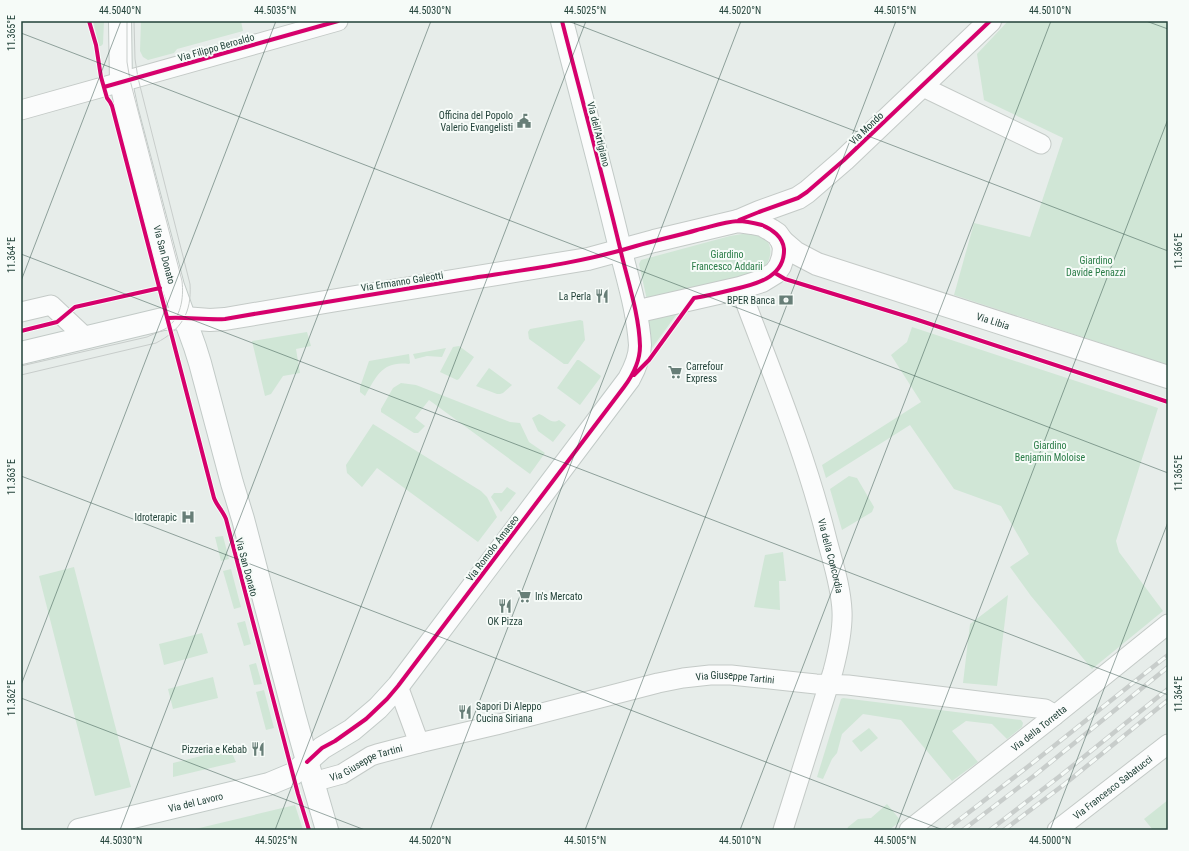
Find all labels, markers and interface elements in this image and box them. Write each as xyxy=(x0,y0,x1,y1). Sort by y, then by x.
text: 44.5040°N xyxy=(99,5,141,16)
text: 44.5035°N xyxy=(254,5,296,16)
text: 44.5030°N xyxy=(409,5,451,16)
text: 44.5025°N xyxy=(564,5,606,16)
text: 44.5020°N xyxy=(719,5,761,16)
text: 44.5015°N xyxy=(874,5,916,16)
text: 44.5010°N xyxy=(1029,5,1071,16)
text: 11.365°E xyxy=(6,15,17,51)
street label: Via Filippo Beroaldo xyxy=(177,31,256,64)
street label: Via dell'Artigiano xyxy=(585,100,612,168)
place label: Officina del Popolo Valerio Evangelisti xyxy=(439,110,513,133)
street label: Via Mondo xyxy=(847,110,885,147)
public building icon: Officina del Popolo Valerio Evangelisti xyxy=(516,113,532,129)
street label: Via San Donato xyxy=(151,224,177,285)
text: 11.366°E xyxy=(1173,233,1184,269)
text: 11.364°E xyxy=(6,237,17,273)
park label: Giardino Francesco Addarii xyxy=(691,249,763,272)
park label: Giardino Davide Penazzi xyxy=(1066,255,1126,278)
street label: Via Ermanno Galeotti xyxy=(360,270,444,293)
restaurant icon: La Perla xyxy=(594,288,610,304)
place label: La Perla xyxy=(559,291,591,302)
bank icon: BPER Banca xyxy=(778,292,794,308)
place label: BPER Banca xyxy=(727,295,775,306)
street label: Via Libia xyxy=(975,311,1011,332)
place label: Carrefour Express xyxy=(686,361,723,384)
supermarket icon: Carrefour Express xyxy=(667,364,683,380)
park label: Giardino Benjamin Moloise xyxy=(1015,440,1086,463)
text: 11.365°E xyxy=(1173,455,1184,491)
text: 11.363°E xyxy=(6,459,17,495)
hospital icon: Idroterapic xyxy=(180,509,196,525)
place label: Idroterapic xyxy=(134,512,177,523)
street label: Via Romolo Amaseo xyxy=(464,513,521,583)
street label: Via della Concordia xyxy=(816,517,845,594)
street label: Via San Donato xyxy=(233,537,260,598)
supermarket icon: In's Mercato xyxy=(516,588,532,604)
place label: In's Mercato xyxy=(535,591,583,602)
restaurant icon: OK Pizza xyxy=(497,598,513,614)
place label: OK Pizza xyxy=(487,616,523,627)
street label: Via Giuseppe Tartini xyxy=(695,670,775,686)
text: 11.364°E xyxy=(1173,676,1184,712)
text: 11.362°E xyxy=(6,680,17,716)
place label: Sapori Di Aleppo Cucina Siriana xyxy=(476,701,542,724)
street label: Via della Torretta xyxy=(1009,703,1069,754)
restaurant icon: Sapori Di Aleppo Cucina Siriana xyxy=(457,704,473,720)
restaurant icon: Pizzeria e Kebab xyxy=(250,741,266,757)
street label: Via Giuseppe Tartini xyxy=(328,743,404,783)
place label: Pizzeria e Kebab xyxy=(182,744,247,755)
street label: Via Francesco Sabatucci xyxy=(1071,753,1154,822)
street label: Via del Lavoro xyxy=(167,790,224,814)
text: 44.5030°N xyxy=(100,835,142,846)
text: 44.5025°N xyxy=(255,835,297,846)
text: 44.5020°N xyxy=(409,835,451,846)
text: 44.5015°N xyxy=(564,835,606,846)
text: 44.5010°N xyxy=(719,835,761,846)
text: 44.5005°N xyxy=(874,835,916,846)
text: 44.5000°N xyxy=(1029,835,1071,846)

